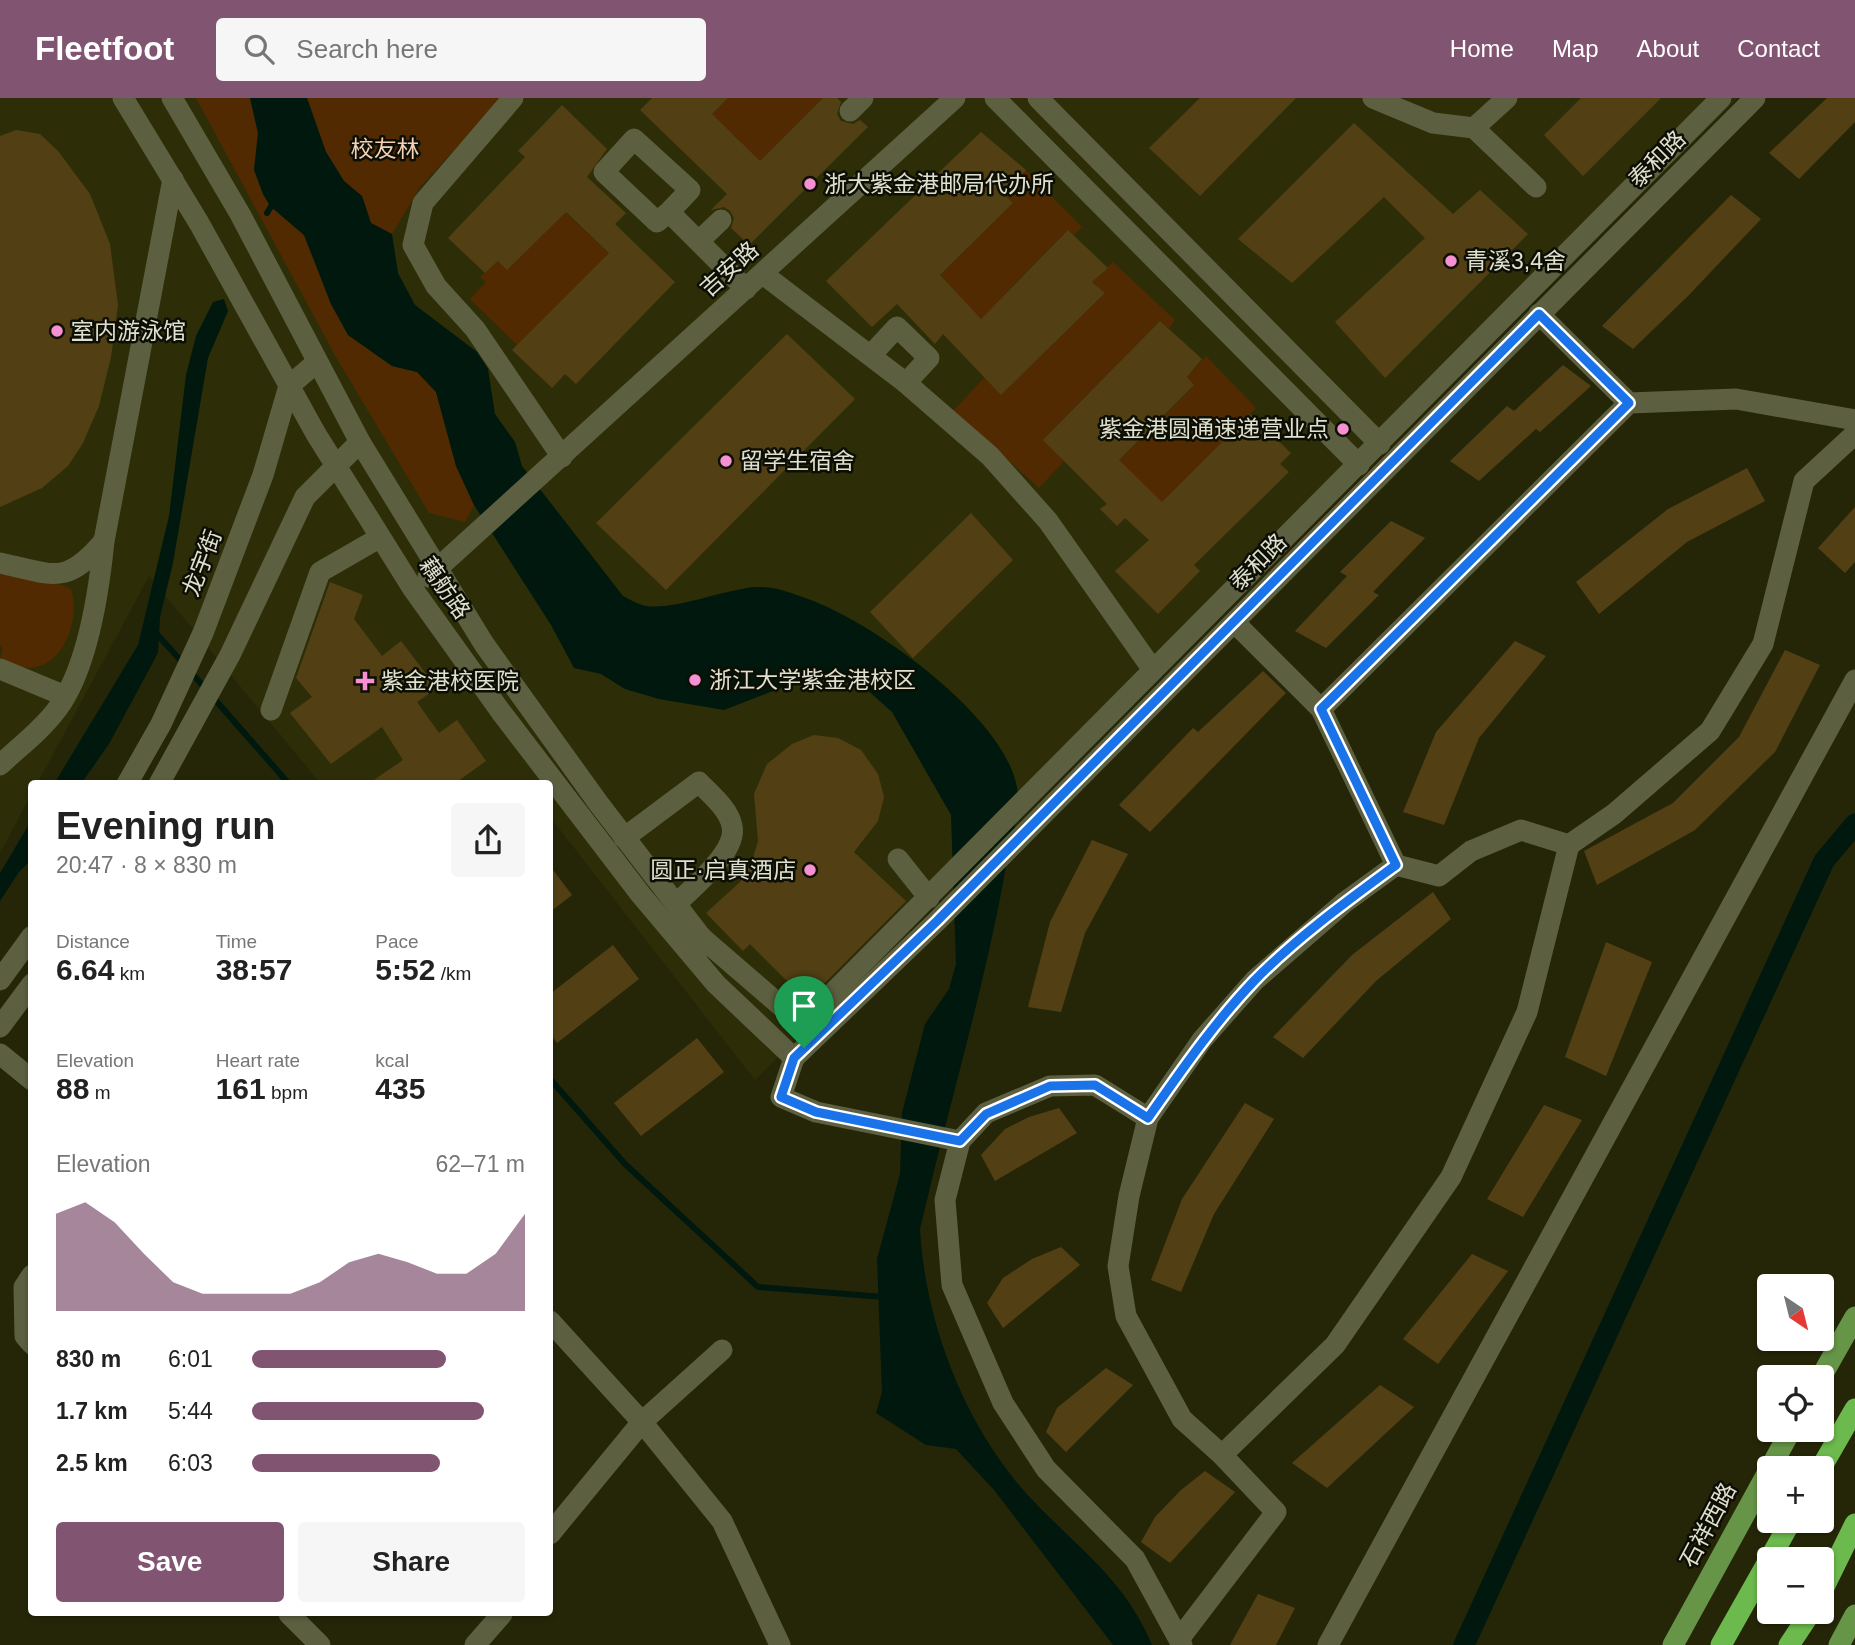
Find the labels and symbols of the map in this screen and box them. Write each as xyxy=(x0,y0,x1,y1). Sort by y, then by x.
street label: 泰和路 xyxy=(1623,125,1691,193)
park label: 校友林 xyxy=(351,136,420,162)
place label: 浙大紫金港邮局代办所 xyxy=(824,171,1054,197)
marker: 浙大紫金港邮局代办所 xyxy=(802,176,818,192)
street label: 吉安路 xyxy=(695,236,763,302)
place label: 青溪3,4舍 xyxy=(1465,248,1566,274)
marker: 青溪3,4舍 xyxy=(1443,253,1459,269)
place label: 室内游泳馆 xyxy=(71,318,186,344)
marker: 室内游泳馆 xyxy=(49,323,65,339)
place label: 紫金港圆通速递营业点 xyxy=(1099,416,1329,442)
marker: 紫金港圆通速递营业点 xyxy=(1335,421,1351,437)
place label: 留学生宿舍 xyxy=(740,448,855,474)
marker: 留学生宿舍 xyxy=(718,453,734,469)
street label: 龙宇街 xyxy=(177,526,227,600)
street label: 泰和路 xyxy=(1224,528,1292,596)
street label: 藕舫路 xyxy=(415,552,475,624)
place label: 浙江大学紫金港校区 xyxy=(709,667,916,693)
place label: 紫金港校医院 xyxy=(381,668,519,694)
marker: 紫金港校医院 xyxy=(355,671,375,691)
marker: 浙江大学紫金港校区 xyxy=(687,672,703,688)
place label: 圆正·启真酒店 xyxy=(650,857,796,883)
marker: 圆正·启真酒店 xyxy=(802,862,818,878)
pin xyxy=(774,976,834,1048)
north arrow xyxy=(1757,1274,1834,1351)
street label: 石祥西路 xyxy=(1675,1478,1741,1572)

